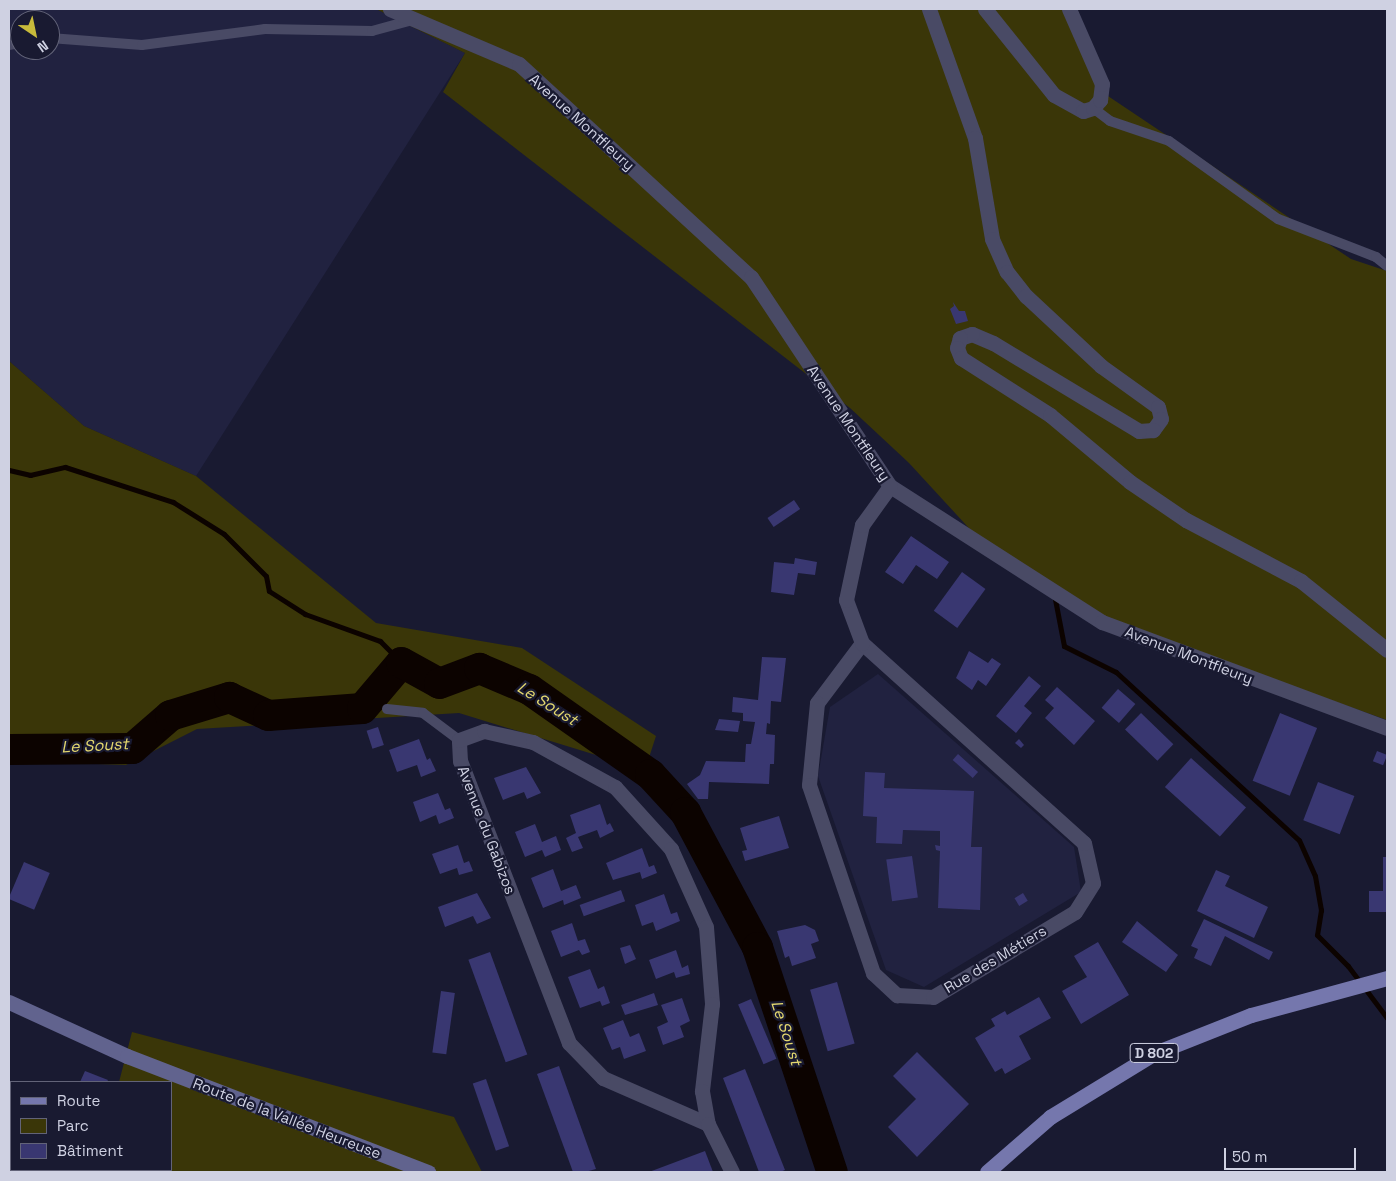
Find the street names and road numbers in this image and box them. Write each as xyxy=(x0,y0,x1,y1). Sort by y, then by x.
street label: Avenue Montfleury xyxy=(526,70,638,174)
street label: Avenue Montfleury xyxy=(804,362,894,484)
street label: Avenue Montfleury xyxy=(1122,622,1256,688)
street label: Avenue du Gabizos xyxy=(454,763,520,897)
street label: Rue des Métiers xyxy=(941,921,1049,997)
road number: D 802 xyxy=(1129,1042,1179,1064)
street label: Route de la Vallée Heureuse xyxy=(190,1074,384,1162)

